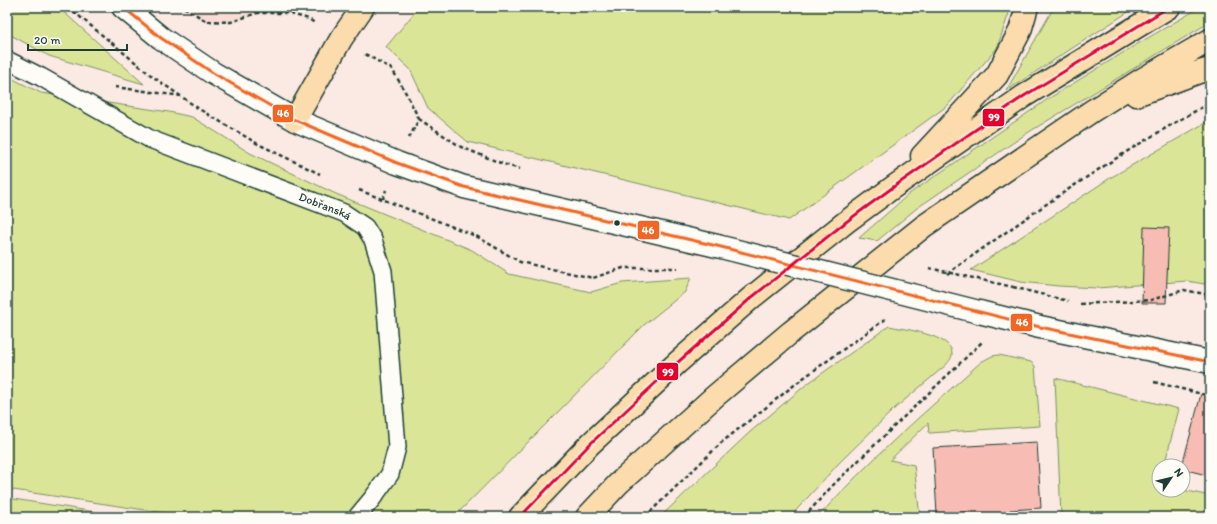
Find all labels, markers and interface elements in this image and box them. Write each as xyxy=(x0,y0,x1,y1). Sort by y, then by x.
scale bar xyxy=(28,26,127,52)
text: 20 m xyxy=(34,33,61,47)
line badge: 46 xyxy=(272,104,294,123)
text: 46 xyxy=(277,107,289,120)
line badge: 99 xyxy=(982,108,1005,127)
text: 99 xyxy=(988,111,1000,124)
street label: Dobřanská xyxy=(297,189,355,223)
unlabelled marker xyxy=(612,218,622,228)
line badge: 46 xyxy=(637,220,660,240)
text: 46 xyxy=(642,224,654,237)
line badge: 46 xyxy=(1010,313,1033,332)
text: 46 xyxy=(1016,316,1028,329)
line badge: 99 xyxy=(656,362,679,381)
text: 99 xyxy=(662,366,674,379)
north arrow xyxy=(1151,458,1191,498)
text: N xyxy=(1171,466,1186,479)

